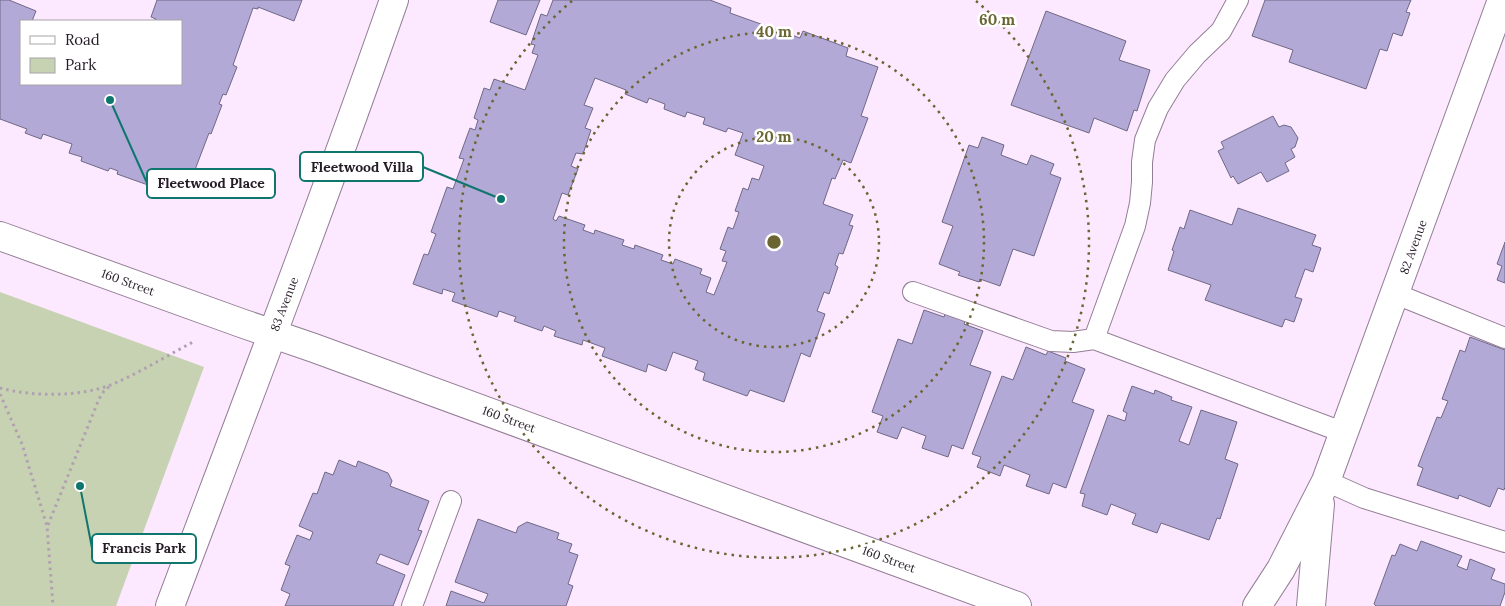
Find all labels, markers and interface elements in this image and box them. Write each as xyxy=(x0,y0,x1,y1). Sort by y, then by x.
text: 60 m xyxy=(979,10,1015,29)
legend xyxy=(20,20,182,85)
text: 40 m xyxy=(756,22,792,41)
text: Road xyxy=(65,30,100,49)
text: Park xyxy=(65,55,96,74)
text: 20 m xyxy=(756,127,792,146)
callout: Fleetwood Villa xyxy=(300,152,423,181)
text: Fleetwood Villa xyxy=(311,158,414,176)
callout: Fleetwood Place xyxy=(147,169,275,198)
text: Fleetwood Place xyxy=(157,174,265,192)
street label: 82 Avenue xyxy=(1396,217,1430,276)
centre of rings xyxy=(765,233,783,251)
street label: 160 Street xyxy=(99,265,157,299)
street label: 83 Avenue xyxy=(267,274,301,333)
street label: 160 Street xyxy=(480,402,538,436)
callout: Francis Park xyxy=(92,534,196,563)
text: Francis Park xyxy=(102,539,187,557)
street label: 160 Street xyxy=(860,542,918,576)

